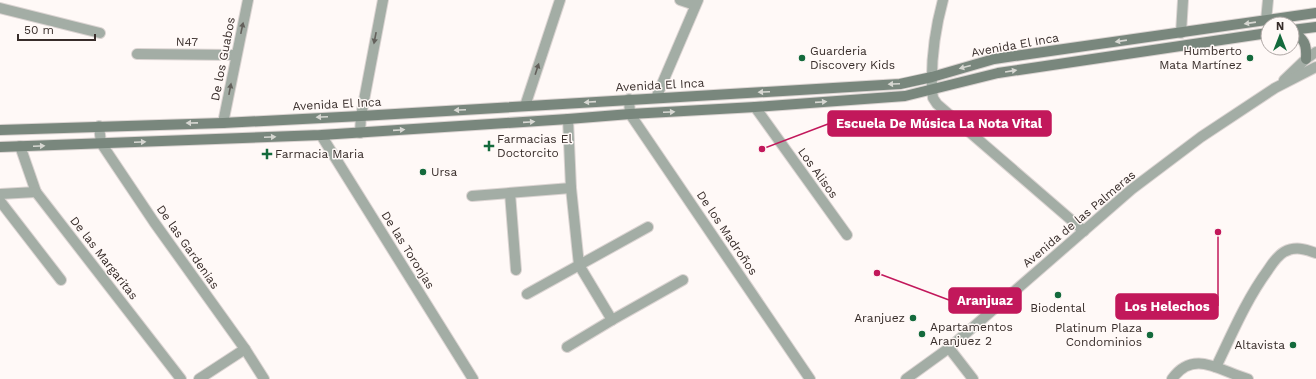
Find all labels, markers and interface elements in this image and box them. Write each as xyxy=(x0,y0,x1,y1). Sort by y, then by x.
scale bar xyxy=(18,16,95,42)
street label: De los Guabos xyxy=(208,16,238,102)
north arrow xyxy=(1260,16,1300,56)
one-way arrow xyxy=(1244,20,1256,26)
text: N xyxy=(1276,20,1284,33)
one-way arrow xyxy=(240,21,246,34)
text: 50 m xyxy=(24,23,54,37)
street label: Avenida El Inca xyxy=(970,30,1060,60)
one-way arrow xyxy=(372,32,378,44)
street label: N47 xyxy=(176,35,199,49)
one-way arrow xyxy=(1115,38,1127,44)
place label: Guarderia Discovery Kids xyxy=(810,44,895,72)
place label: Humberto Mata Martínez xyxy=(1159,44,1242,72)
marker: Guarderia Discovery Kids xyxy=(797,53,807,63)
marker: Humberto Mata Martínez xyxy=(1245,53,1255,63)
one-way arrow xyxy=(534,63,540,75)
one-way arrow xyxy=(959,65,972,71)
one-way arrow xyxy=(1005,68,1017,74)
street label: Avenida El Inca xyxy=(615,76,705,94)
one-way arrow xyxy=(888,81,900,88)
one-way arrow xyxy=(227,83,233,95)
one-way arrow xyxy=(758,88,770,95)
street label: Avenida El Inca xyxy=(292,95,382,113)
one-way arrow xyxy=(584,98,596,105)
one-way arrow xyxy=(815,99,827,106)
one-way arrow xyxy=(453,107,466,113)
one-way arrow xyxy=(663,108,675,115)
callout: Escuela De Música La Nota Vital xyxy=(828,111,1051,136)
one-way arrow xyxy=(316,114,328,121)
text: Escuela De Música La Nota Vital xyxy=(836,116,1043,131)
one-way arrow xyxy=(523,119,536,125)
one-way arrow xyxy=(186,120,198,127)
one-way arrow xyxy=(393,127,405,134)
place label: Farmacias El Doctorcito xyxy=(497,132,572,160)
one-way arrow xyxy=(264,134,277,140)
one-way arrow xyxy=(134,138,146,145)
marker: Farmacias El Doctorcito xyxy=(484,141,494,151)
one-way arrow xyxy=(33,142,45,149)
street label: Los Alisos xyxy=(795,145,841,201)
place label: Farmacia Maria xyxy=(275,147,364,161)
marker: Farmacia Maria xyxy=(262,149,272,159)
place label: Ursa xyxy=(431,165,457,179)
marker: Ursa xyxy=(418,167,428,177)
street label: Avenida de las Palmeras xyxy=(1020,168,1138,270)
street label: De los Madroños xyxy=(694,188,760,278)
street label: De las Gardenias xyxy=(154,202,222,292)
street label: De las Toronjas xyxy=(378,209,438,291)
street label: De las Margaritas xyxy=(67,214,141,302)
callout: Aranjuaz xyxy=(949,288,1021,313)
marker: Biodental xyxy=(1053,290,1063,300)
text: Aranjuaz xyxy=(957,293,1013,308)
callout: Los Helechos xyxy=(1116,294,1218,319)
text: Los Helechos xyxy=(1124,299,1210,314)
place label: Biodental xyxy=(1030,301,1086,315)
place label: Aranjuez xyxy=(854,311,905,325)
marker: Aranjuez xyxy=(908,313,918,323)
place label: Apartamentos Aranjuez 2 xyxy=(930,320,1013,348)
place label: Platinum Plaza Condominios xyxy=(1055,321,1142,349)
marker: Apartamentos Aranjuez 2 xyxy=(917,329,927,339)
marker: Platinum Plaza Condominios xyxy=(1145,330,1155,340)
place label: Altavista xyxy=(1234,338,1285,352)
marker: Altavista xyxy=(1288,340,1298,350)

